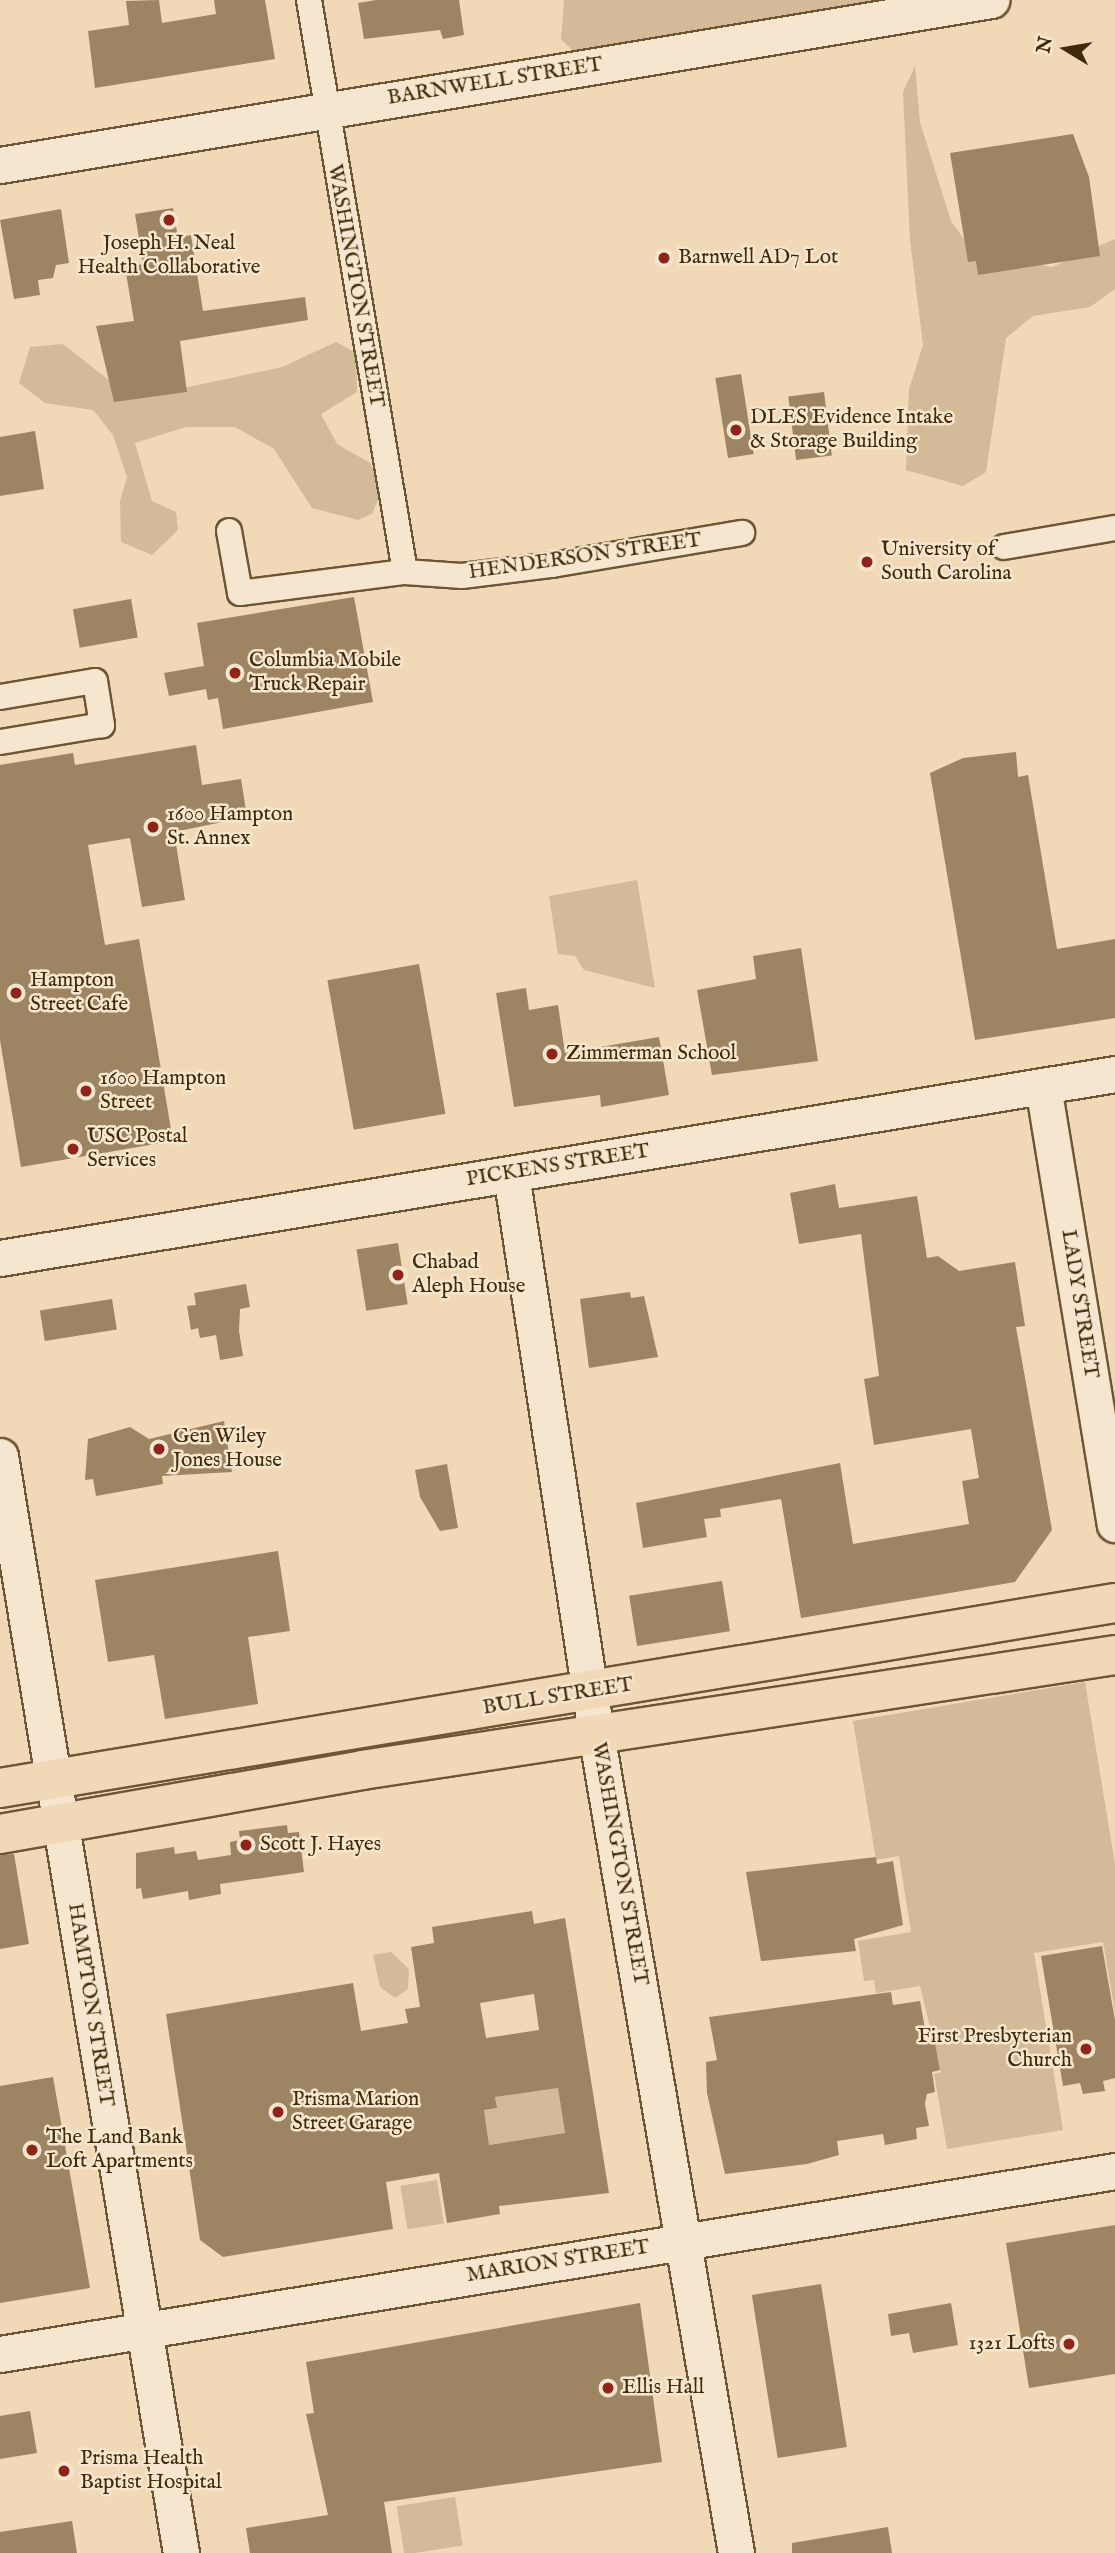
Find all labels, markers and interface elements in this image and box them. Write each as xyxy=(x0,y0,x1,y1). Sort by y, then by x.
north arrow xyxy=(1031,14,1101,84)
text: N xyxy=(1032,35,1059,55)
street label: BARNWELL STREET xyxy=(386,53,604,111)
street label: WASHINGTON STREET xyxy=(321,162,389,410)
marker: Joseph H. Neal Health Collaborative xyxy=(161,212,177,228)
place label: Joseph H. Neal Health Collaborative xyxy=(78,231,260,281)
place label: Barnwell AD7 Lot xyxy=(678,245,838,271)
marker: Barnwell AD7 Lot xyxy=(656,250,672,266)
place label: DLES Evidence Intake & Storage Building xyxy=(750,405,953,455)
marker: DLES Evidence Intake & Storage Building xyxy=(728,422,744,438)
street label: HENDERSON STREET xyxy=(467,528,703,586)
place label: University of South Carolina xyxy=(881,537,1012,587)
marker: University of South Carolina xyxy=(859,554,875,570)
place label: Columbia Mobile Truck Repair xyxy=(249,648,401,698)
marker: Columbia Mobile Truck Repair xyxy=(227,665,243,681)
place label: 1600 Hampton St. Annex xyxy=(167,802,293,852)
marker: 1600 Hampton St. Annex xyxy=(145,819,161,835)
place label: Hampton Street Cafe xyxy=(30,968,128,1018)
marker: Hampton Street Cafe xyxy=(8,985,24,1001)
place label: Zimmerman School xyxy=(566,1041,736,1067)
marker: Zimmerman School xyxy=(544,1046,560,1062)
place label: 1600 Hampton Street xyxy=(100,1066,226,1116)
marker: 1600 Hampton Street xyxy=(78,1083,94,1099)
place label: USC Postal Services xyxy=(87,1124,187,1174)
street label: PICKENS STREET xyxy=(464,1139,652,1193)
marker: USC Postal Services xyxy=(65,1141,81,1157)
street label: LADY STREET xyxy=(1055,1228,1103,1380)
place label: Chabad Aleph House xyxy=(412,1250,525,1300)
marker: Chabad Aleph House xyxy=(390,1267,406,1283)
place label: Gen Wiley Jones House xyxy=(173,1424,282,1474)
marker: Gen Wiley Jones House xyxy=(151,1441,167,1457)
street label: BULL STREET xyxy=(481,1673,635,1721)
street label: WASHINGTON STREET xyxy=(585,1740,653,1988)
place label: Scott J. Hayes xyxy=(260,1832,381,1858)
marker: Scott J. Hayes xyxy=(238,1837,254,1853)
street label: HAMPTON STREET xyxy=(61,1901,119,2109)
place label: First Presbyterian Church xyxy=(917,2024,1072,2074)
marker: First Presbyterian Church xyxy=(1078,2041,1094,2057)
place label: Prisma Marion Street Garage xyxy=(292,2087,419,2137)
marker: Prisma Marion Street Garage xyxy=(270,2104,286,2120)
place label: The Land Bank Loft Apartments xyxy=(46,2125,193,2175)
marker: The Land Bank Loft Apartments xyxy=(24,2142,40,2158)
street label: MARION STREET xyxy=(465,2235,651,2289)
place label: 1321 Lofts xyxy=(968,2331,1055,2357)
marker: 1321 Lofts xyxy=(1061,2336,1077,2352)
place label: Ellis Hall xyxy=(622,2375,704,2401)
marker: Ellis Hall xyxy=(600,2380,616,2396)
place label: Prisma Health Baptist Hospital xyxy=(80,2446,222,2496)
marker: Prisma Health Baptist Hospital xyxy=(54,2461,74,2481)

